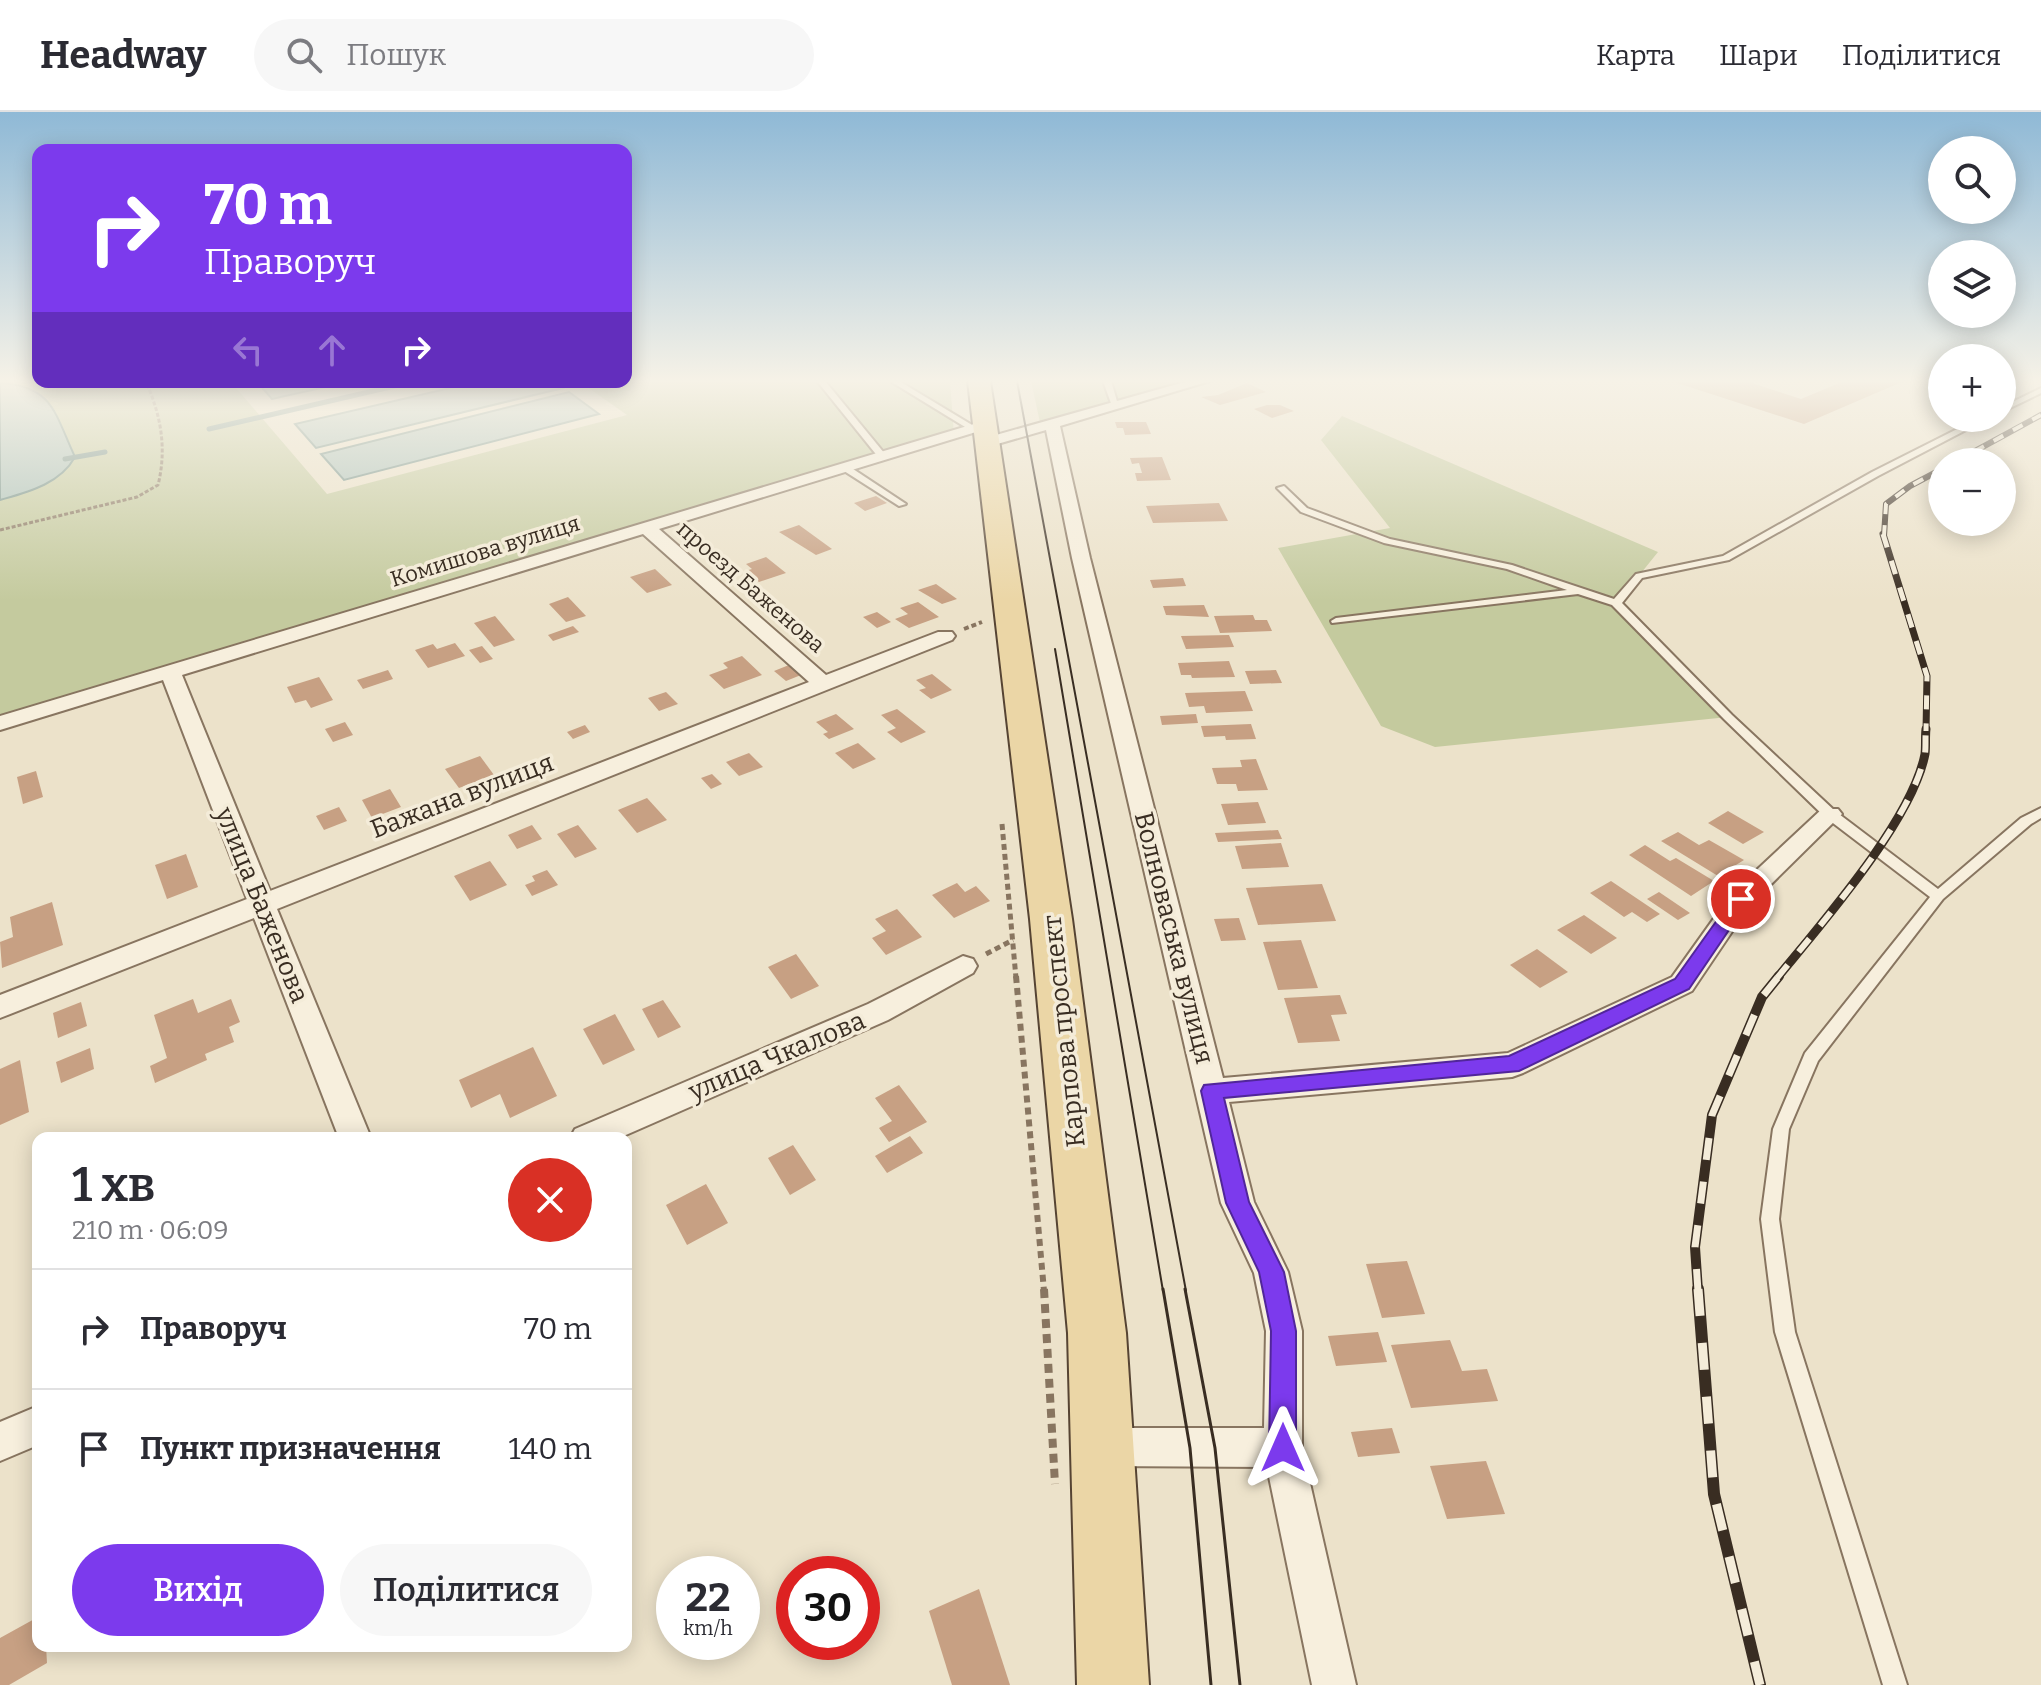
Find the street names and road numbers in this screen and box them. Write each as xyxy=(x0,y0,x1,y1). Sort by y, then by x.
street label: Комишова вулиця xyxy=(387,509,583,593)
street label: проезд Баженова xyxy=(672,515,830,659)
street label: Бажана вулиця xyxy=(366,747,558,845)
street label: улица Баженова xyxy=(208,802,315,1007)
street label: Волноваська вулиця xyxy=(1128,809,1220,1067)
street label: Карпова проспект xyxy=(1036,913,1092,1149)
street label: улица Чкалова xyxy=(683,1005,870,1107)

